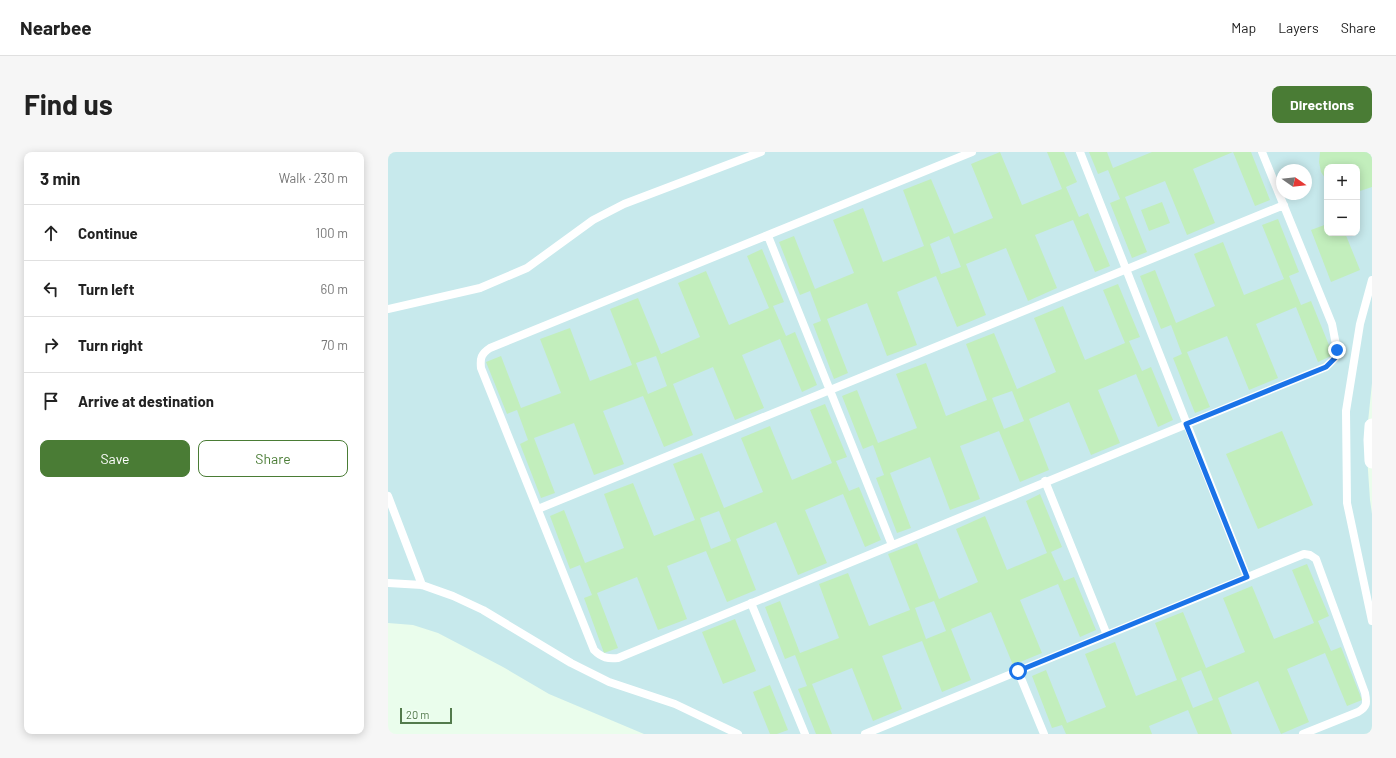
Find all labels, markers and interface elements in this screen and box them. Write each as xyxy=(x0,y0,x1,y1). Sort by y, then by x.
text: Nearbee xyxy=(20,16,92,39)
text: Map xyxy=(1231,19,1256,36)
text: Layers xyxy=(1278,19,1319,36)
text: Share xyxy=(1341,19,1376,36)
button: Directions xyxy=(1272,86,1372,123)
text: Find us xyxy=(24,87,113,121)
north arrow xyxy=(1276,164,1312,200)
map controls xyxy=(1324,164,1360,236)
button: + xyxy=(1324,164,1360,200)
text: 3 min xyxy=(40,168,80,188)
text: Walk · 230 m xyxy=(279,170,348,186)
button: − xyxy=(1324,200,1360,236)
icon: ahead xyxy=(40,222,62,244)
text: Continue xyxy=(78,224,138,242)
text: 100 m xyxy=(315,225,348,241)
icon: left xyxy=(40,278,62,300)
text: Turn left xyxy=(78,280,134,298)
text: 60 m xyxy=(321,281,348,297)
icon: right xyxy=(40,334,62,356)
text: Turn right xyxy=(78,336,143,354)
text: 70 m xyxy=(321,337,348,353)
route end xyxy=(1328,341,1346,359)
icon: arrive xyxy=(40,390,62,412)
text: Arrive at destination xyxy=(78,392,214,410)
button: Save xyxy=(40,440,190,477)
button: Share xyxy=(198,440,348,477)
route start xyxy=(1009,662,1027,680)
scale bar xyxy=(400,706,452,725)
text: 20 m xyxy=(406,708,429,721)

